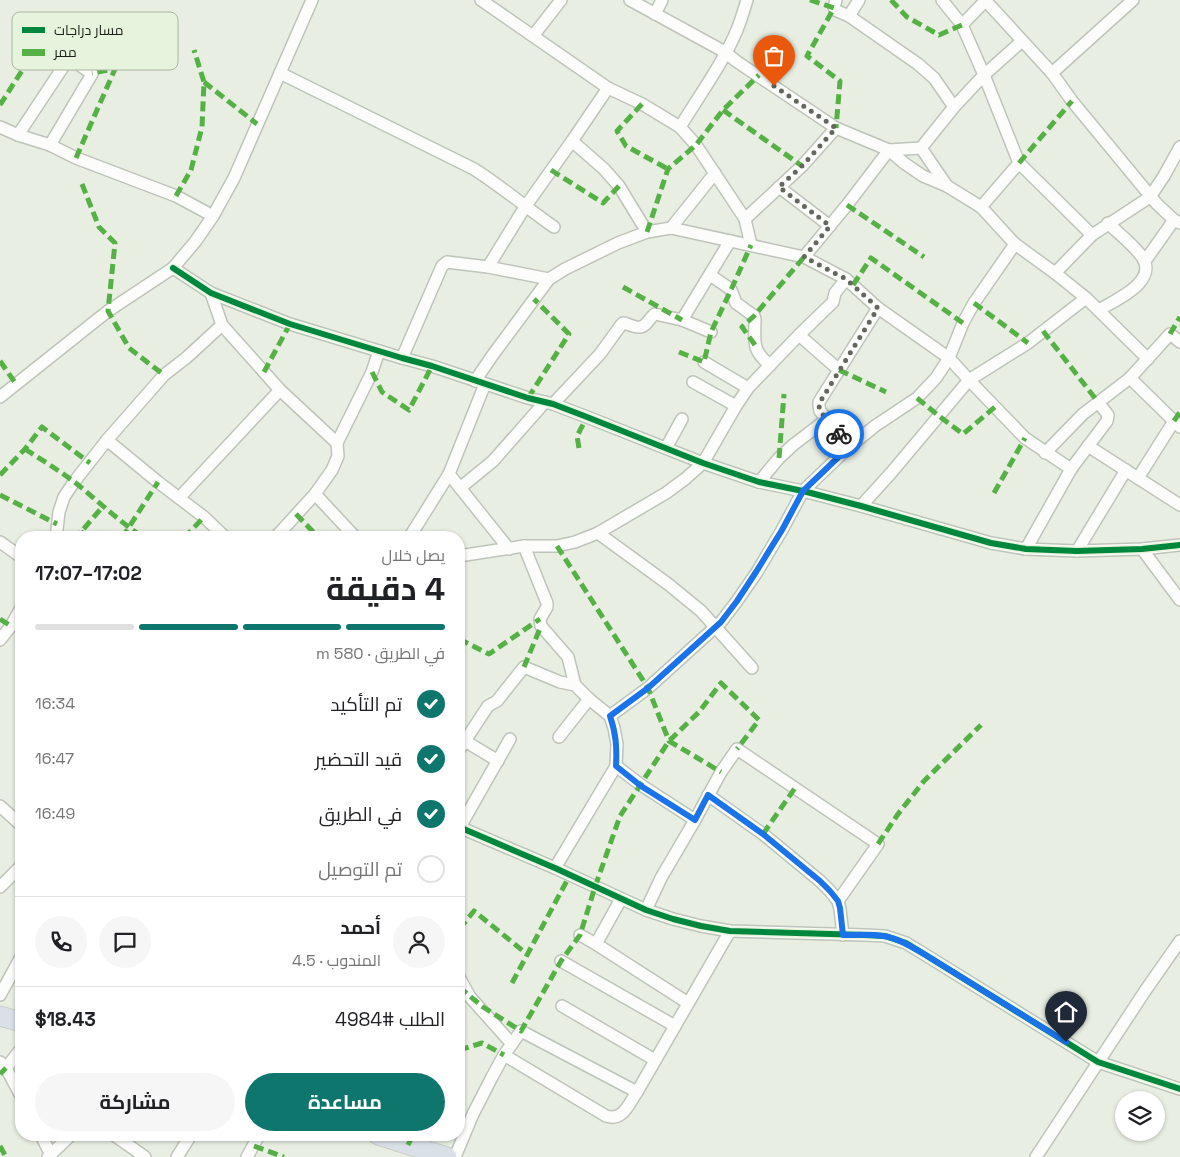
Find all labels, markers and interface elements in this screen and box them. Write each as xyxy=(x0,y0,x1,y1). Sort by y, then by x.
legend xyxy=(12,12,178,70)
text: مسار دراجات xyxy=(54,21,124,39)
pin xyxy=(753,35,795,86)
icon: bag xyxy=(760,42,788,70)
text: ممر xyxy=(53,43,77,61)
courier xyxy=(814,409,864,459)
icon: bike xyxy=(825,420,853,448)
text: يصل خلال xyxy=(382,545,445,566)
text: 17:02–17:07 xyxy=(35,561,142,586)
text: 4 دقيقة xyxy=(326,569,445,609)
text: في الطريق · 580 m xyxy=(316,643,445,664)
icon: check xyxy=(417,690,445,718)
text: تم التأكيد xyxy=(330,692,402,717)
text: 16:34 xyxy=(35,693,75,714)
icon: check xyxy=(417,745,445,773)
text: قيد التحضير xyxy=(315,747,402,772)
text: 16:47 xyxy=(35,748,74,769)
icon: check xyxy=(417,800,445,828)
text: في الطريق xyxy=(319,802,402,827)
text: 16:49 xyxy=(35,803,75,824)
text: تم التوصيل xyxy=(318,857,402,882)
text: أحمد xyxy=(340,915,381,940)
button: phone xyxy=(35,916,87,968)
button: chat xyxy=(99,916,151,968)
button: person xyxy=(393,916,445,968)
text: المندوب · 4.5 xyxy=(292,950,381,971)
pin xyxy=(1045,991,1087,1042)
icon: home xyxy=(1052,998,1080,1026)
text: $18.43 xyxy=(35,1007,96,1032)
text: الطلب #4984 xyxy=(335,1007,445,1032)
button: مشاركة xyxy=(35,1073,235,1131)
button: مساعدة xyxy=(245,1073,445,1131)
map controls xyxy=(1115,1091,1165,1141)
button: layers xyxy=(1115,1091,1165,1141)

